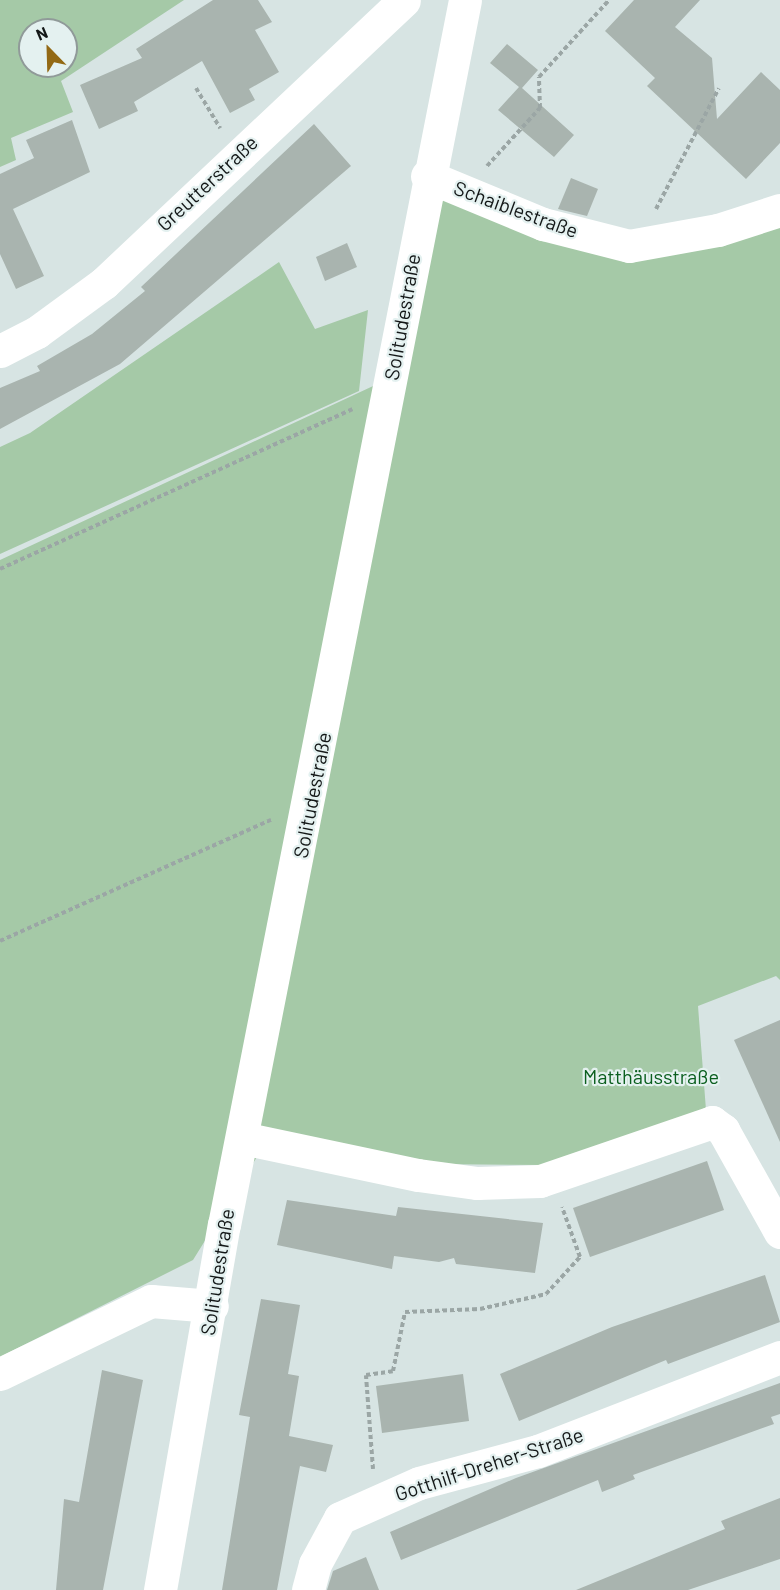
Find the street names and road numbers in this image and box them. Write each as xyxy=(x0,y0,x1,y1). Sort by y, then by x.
street label: Greutterstraße xyxy=(152,130,262,236)
street label: Schaiblestraße xyxy=(451,175,581,243)
street label: Solitudestraße xyxy=(379,252,425,382)
street label: Solitudestraße xyxy=(288,730,336,860)
street label: Solitudestraße xyxy=(195,1207,239,1337)
street label: Gotthilf-Dreher-Straße xyxy=(392,1422,586,1506)

